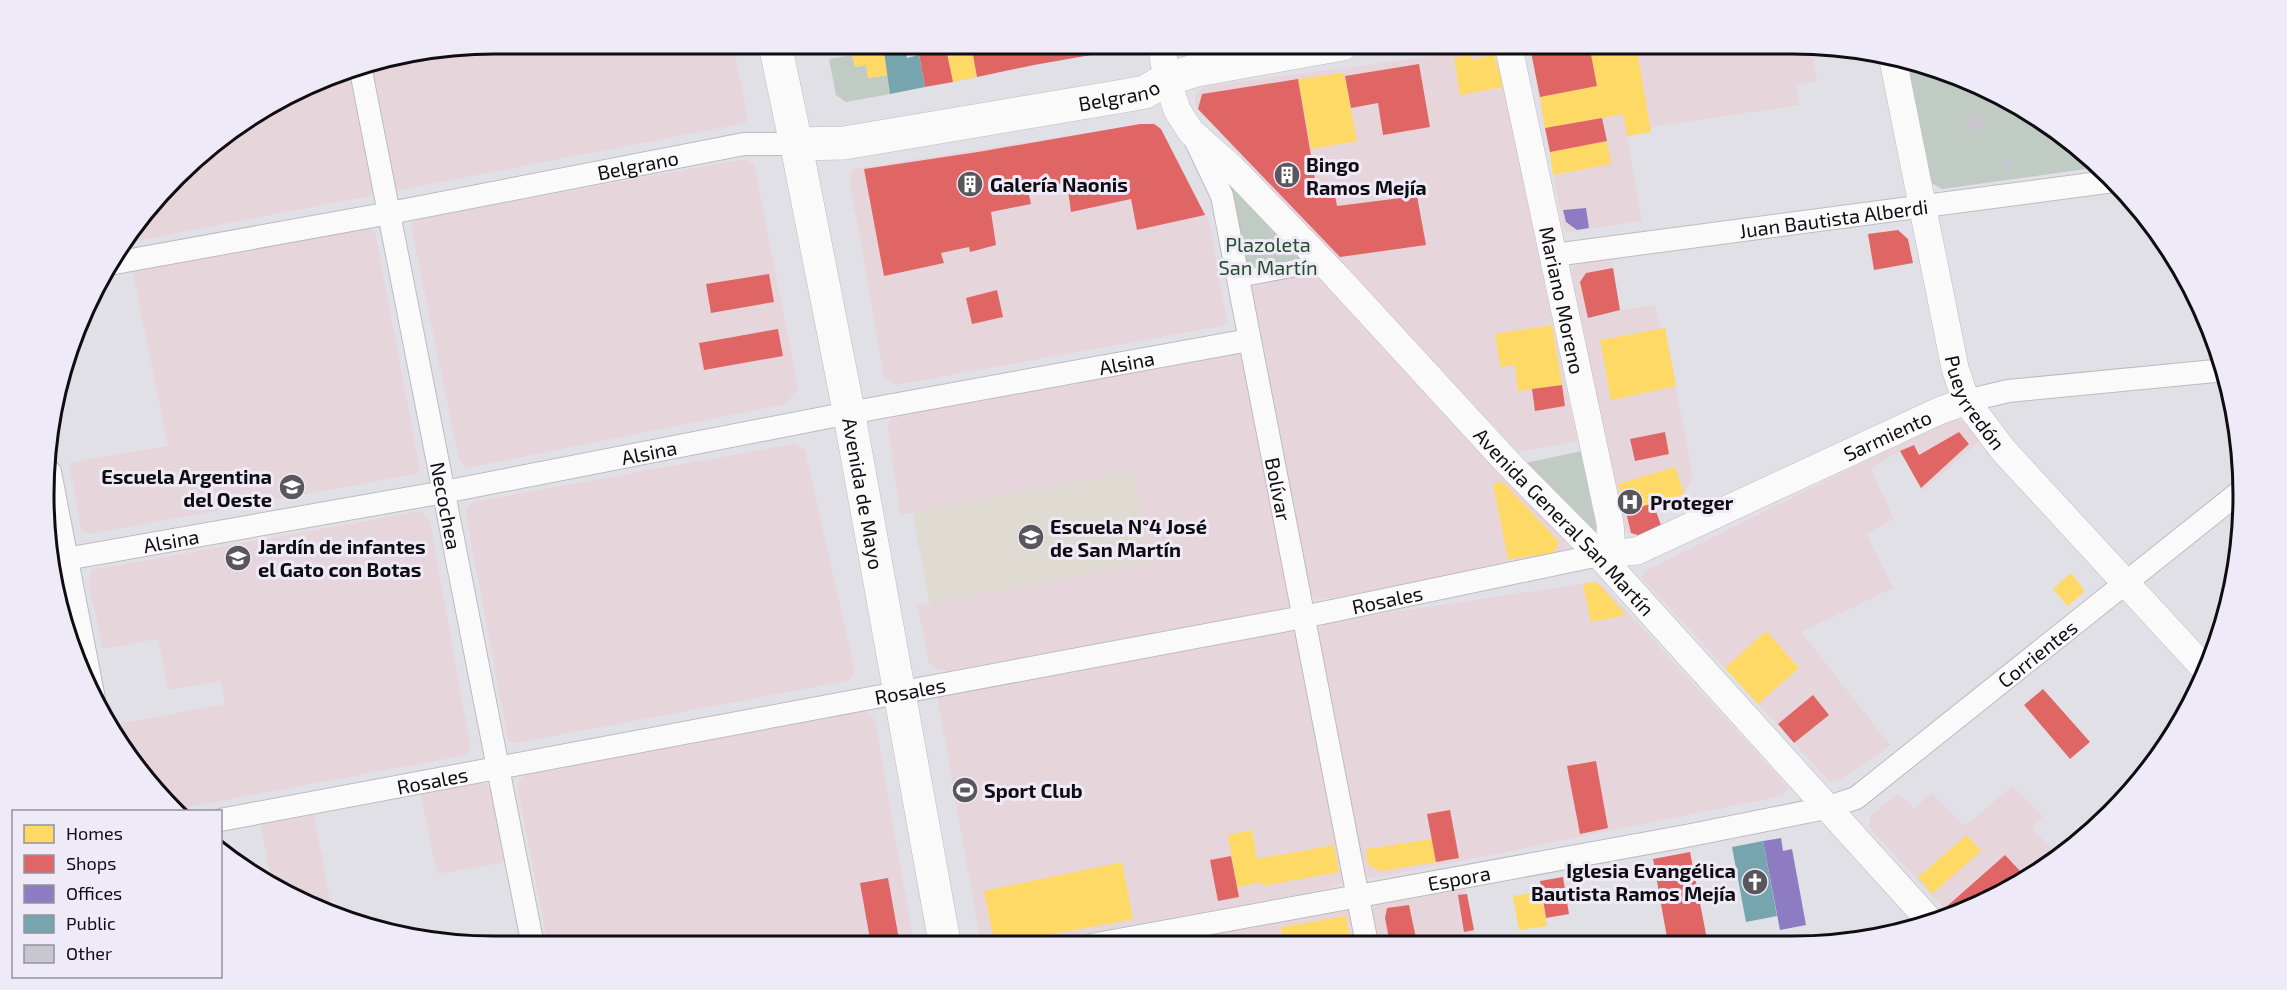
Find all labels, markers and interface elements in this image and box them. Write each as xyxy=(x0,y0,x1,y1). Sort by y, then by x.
street label: Belgrano xyxy=(1076,74,1164,115)
street label: Belgrano xyxy=(595,145,680,184)
place label: Bingo Ramos Mejía xyxy=(1306,152,1427,199)
building icon: Bingo Ramos Mejía xyxy=(1272,160,1302,190)
building icon: Galería Naonis xyxy=(955,169,985,199)
place label: Galería Naonis xyxy=(990,172,1128,196)
street label: Juan Bautista Alberdi xyxy=(1738,194,1929,242)
street label: Mariano Moreno xyxy=(1535,224,1590,376)
park label: Plazoleta San Martín xyxy=(1218,232,1318,279)
street label: Alsina xyxy=(1097,345,1156,379)
street label: Pueyrredón xyxy=(1941,353,2011,454)
street label: Sarmiento xyxy=(1839,404,1935,466)
street label: Avenida de Mayo xyxy=(838,416,889,571)
street label: Avenida General San Martín xyxy=(1469,423,1660,620)
street label: Alsina xyxy=(619,435,679,469)
street label: Bolívar xyxy=(1261,455,1297,523)
street label: Necochea xyxy=(426,460,467,552)
place label: Escuela Argentina del Oeste xyxy=(101,464,272,511)
school or university icon: Escuela Argentina del Oeste xyxy=(277,472,307,502)
hospital icon: Proteger xyxy=(1615,487,1645,517)
place label: Proteger xyxy=(1650,490,1734,514)
place label: Escuela N°4 José de San Martín xyxy=(1050,514,1207,561)
school or university icon: Escuela N°4 José de San Martín xyxy=(1016,522,1046,552)
street label: Alsina xyxy=(141,524,201,557)
place label: Jardín de infantes el Gato con Botas xyxy=(258,534,426,581)
school or university icon: Jardín de infantes el Gato con Botas xyxy=(223,543,253,573)
street label: Rosales xyxy=(1350,580,1425,618)
street label: Corrientes xyxy=(1993,615,2082,692)
street label: Rosales xyxy=(873,672,947,709)
street label: Rosales xyxy=(395,762,470,799)
sports icon: Sport Club xyxy=(950,775,980,805)
place label: Sport Club xyxy=(984,778,1083,802)
legend xyxy=(12,810,222,978)
text: Homes xyxy=(66,822,123,844)
text: Shops xyxy=(66,852,116,874)
place label: Iglesia Evangélica Bautista Ramos Mejía xyxy=(1531,858,1736,905)
street label: Espora xyxy=(1426,860,1492,895)
church icon: Iglesia Evangélica Bautista Ramos Mejía xyxy=(1740,867,1770,897)
text: Offices xyxy=(66,882,122,904)
text: Public xyxy=(66,912,116,934)
text: Other xyxy=(66,942,112,964)

